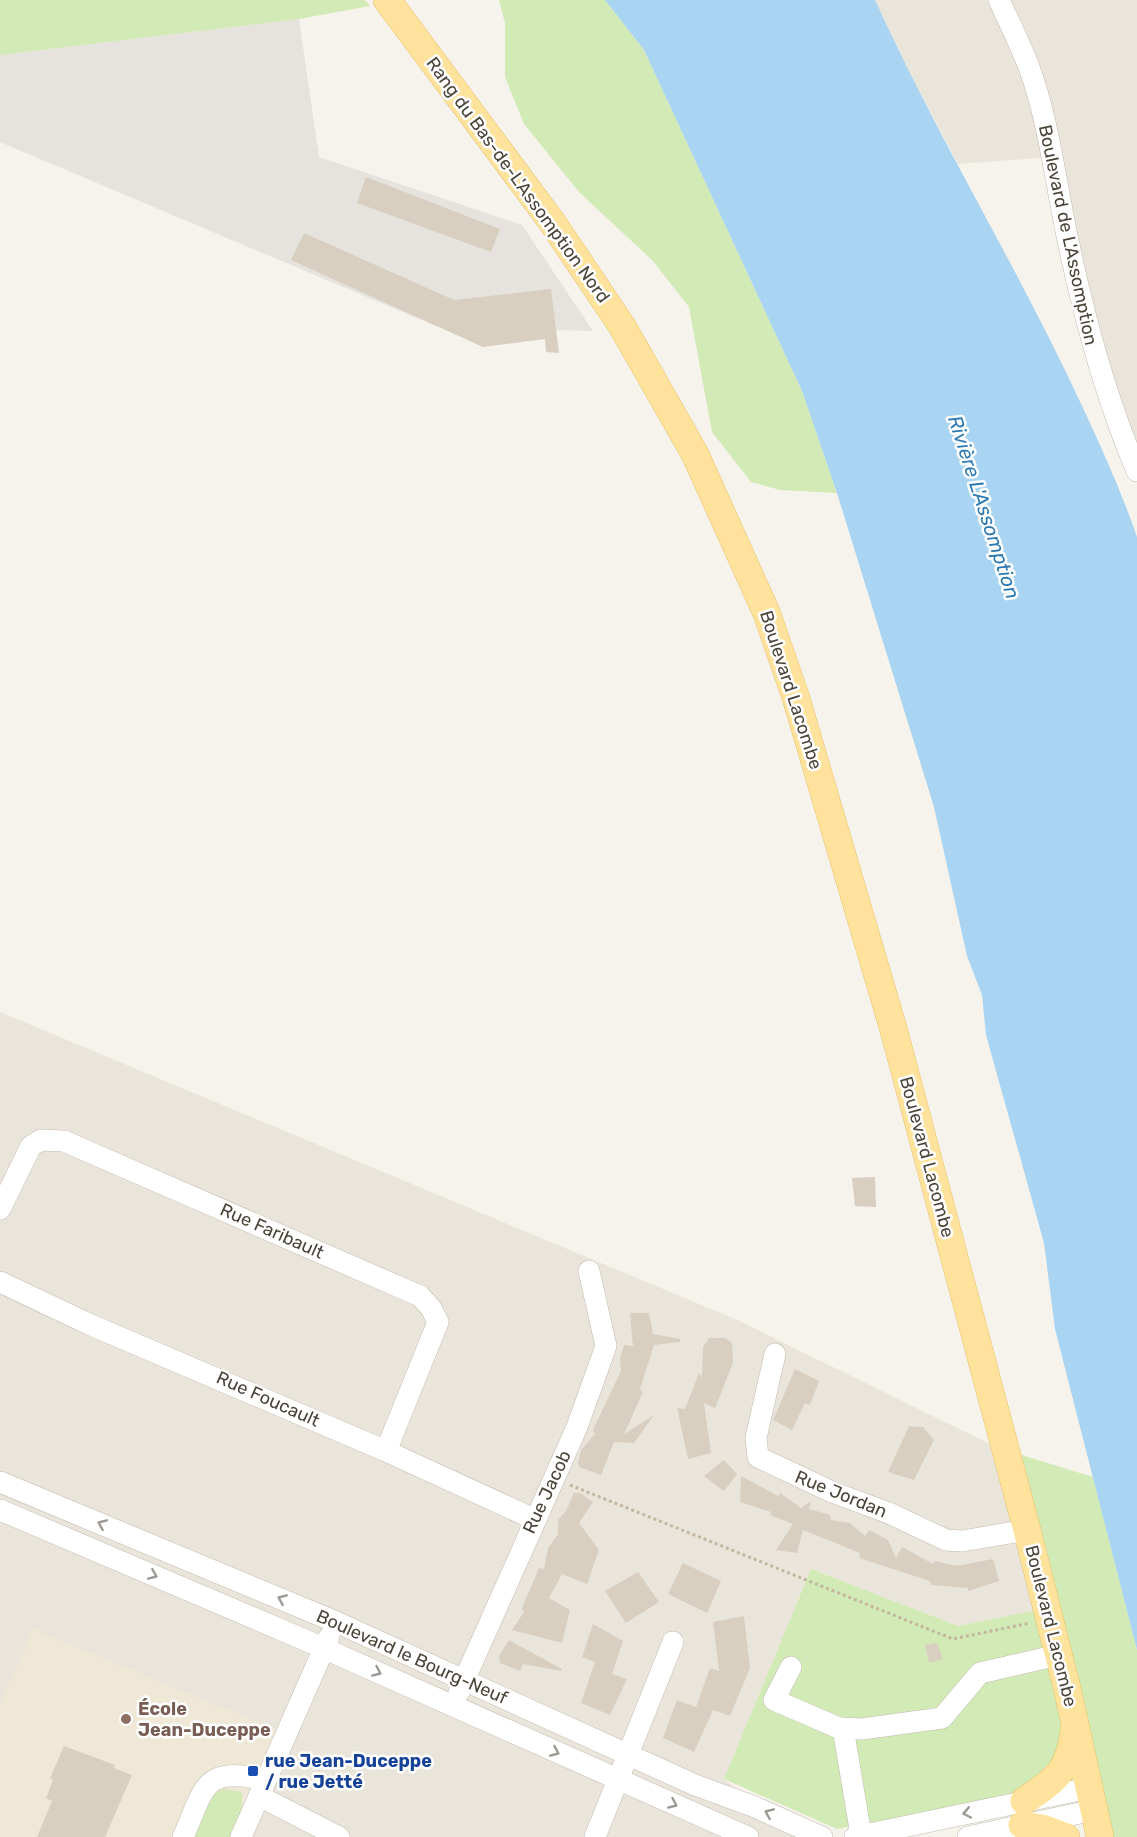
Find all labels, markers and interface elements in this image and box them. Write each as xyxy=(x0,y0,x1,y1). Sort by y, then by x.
street label: Rang du Bas-de-L'Assomption Nord xyxy=(421,53,615,307)
street label: Boulevard de L'Assomption xyxy=(1034,123,1102,347)
water label: Rivière L'Assomption xyxy=(943,412,1025,602)
street label: Boulevard Lacombe xyxy=(755,608,827,772)
street label: Boulevard Lacombe xyxy=(895,1074,959,1240)
street label: Rue Faribault xyxy=(217,1198,327,1264)
street label: Rue Foucault xyxy=(213,1366,323,1432)
street label: Rue Jacob xyxy=(518,1447,576,1537)
street label: Rue Jordan xyxy=(792,1466,890,1522)
one-way arrow xyxy=(97,1519,108,1531)
street label: Boulevard Lacombe xyxy=(1020,1543,1082,1709)
one-way arrow xyxy=(147,1568,158,1580)
one-way arrow xyxy=(277,1594,288,1606)
street label: Boulevard le Bourg-Neuf xyxy=(313,1605,511,1709)
one-way arrow xyxy=(371,1665,382,1677)
place label: École Jean-Duceppe xyxy=(138,1698,271,1741)
marker: École Jean-Duceppe xyxy=(119,1712,133,1726)
one-way arrow xyxy=(549,1745,560,1757)
place label: rue Jean-Duceppe / rue Jetté xyxy=(265,1750,432,1793)
marker: rue Jean-Duceppe / rue Jetté xyxy=(246,1764,260,1778)
one-way arrow xyxy=(666,1797,677,1809)
one-way arrow xyxy=(962,1806,972,1819)
one-way arrow xyxy=(764,1808,775,1820)

